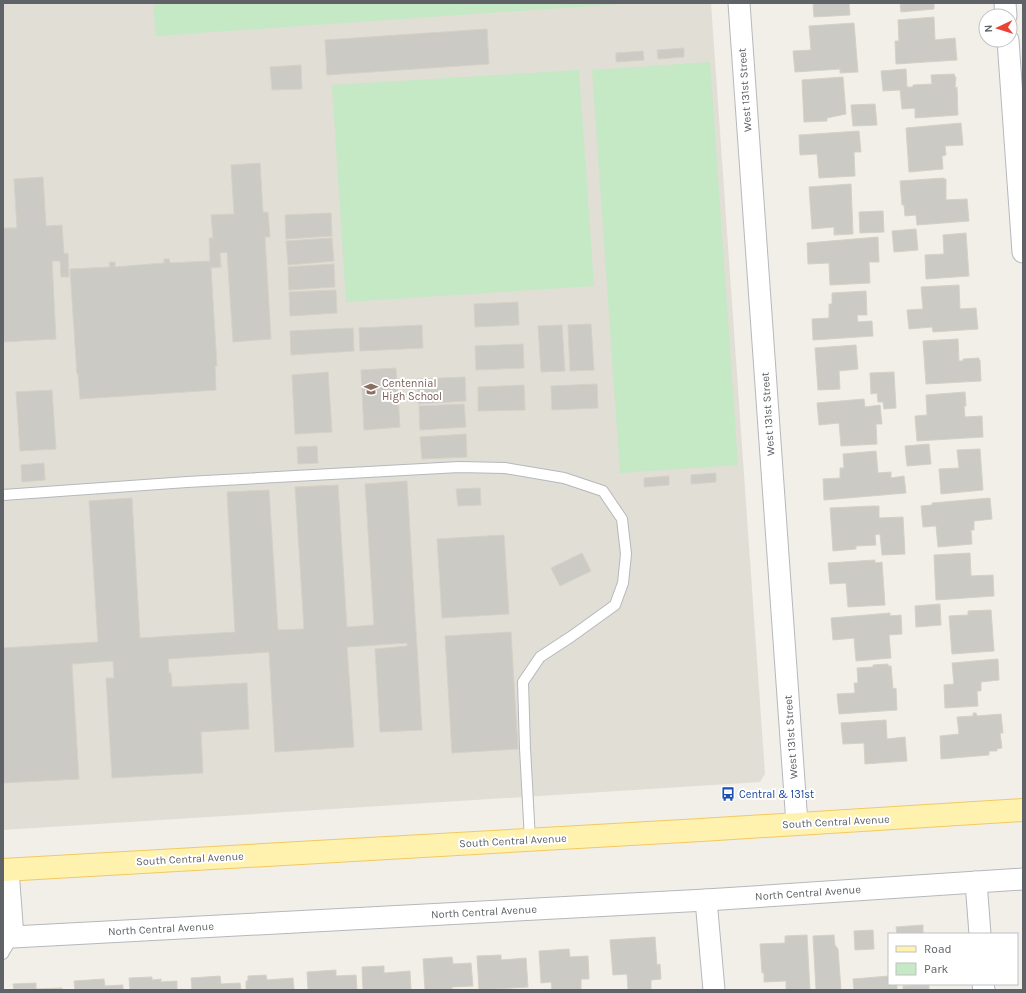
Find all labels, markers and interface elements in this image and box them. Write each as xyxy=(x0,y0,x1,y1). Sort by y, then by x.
north arrow xyxy=(978,8,1018,48)
text: N xyxy=(982,24,995,33)
street label: West 131st Street xyxy=(736,48,754,132)
street label: West 131st Street xyxy=(759,372,777,456)
place label: Centennial High School xyxy=(382,377,442,403)
school or university icon: Centennial High School xyxy=(363,381,379,397)
street label: West 131st Street xyxy=(782,695,800,779)
bus stop icon: Central & 131st xyxy=(720,786,736,802)
place label: Central & 131st xyxy=(739,788,814,801)
street label: South Central Avenue xyxy=(782,813,891,831)
street label: South Central Avenue xyxy=(459,832,568,850)
street label: South Central Avenue xyxy=(136,850,245,868)
street label: North Central Avenue xyxy=(755,883,862,903)
street label: North Central Avenue xyxy=(431,903,538,921)
street label: North Central Avenue xyxy=(108,920,215,938)
legend xyxy=(888,933,1018,985)
text: Road xyxy=(924,942,952,956)
text: Park xyxy=(924,962,949,976)

